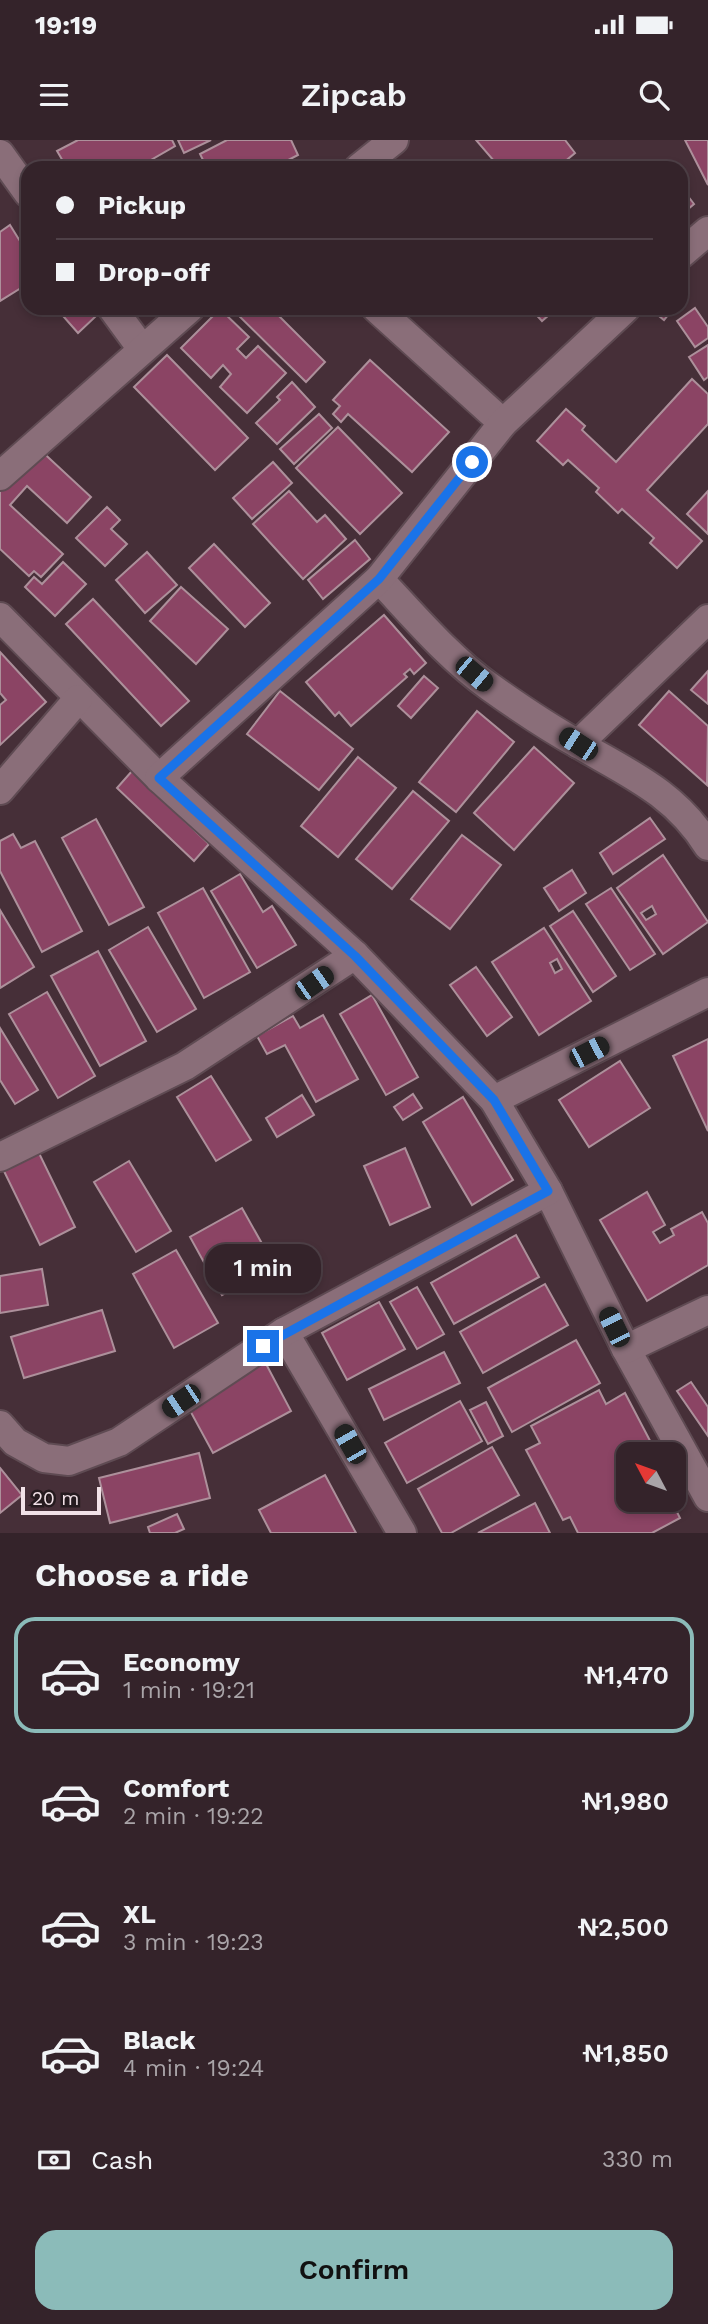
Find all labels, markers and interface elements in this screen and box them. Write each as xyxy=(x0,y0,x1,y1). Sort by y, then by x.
text: 19:19 xyxy=(35,10,97,40)
icon: menu xyxy=(35,76,73,114)
text: Zipcab xyxy=(301,76,407,114)
icon: search xyxy=(635,76,673,114)
text: Pickup xyxy=(98,190,186,220)
text: Drop-off xyxy=(98,257,210,287)
route start xyxy=(456,446,488,478)
car xyxy=(452,652,497,696)
car xyxy=(555,724,602,764)
car xyxy=(291,962,338,1004)
car xyxy=(566,1033,613,1071)
callout: 1 min xyxy=(205,1244,321,1294)
text: 1 min xyxy=(233,1255,293,1282)
car xyxy=(596,1304,633,1350)
route end xyxy=(247,1330,279,1362)
car xyxy=(158,1381,205,1421)
car xyxy=(331,1421,370,1467)
north arrow xyxy=(616,1442,686,1512)
map controls xyxy=(616,1442,686,1512)
scale bar xyxy=(21,1484,102,1516)
text: 20 m xyxy=(32,1487,79,1510)
text: Choose a ride xyxy=(35,1556,249,1594)
icon: car xyxy=(39,1644,102,1707)
text: Economy xyxy=(123,1647,240,1677)
text: ₦1,470 xyxy=(584,1660,669,1690)
text: 1 min · 19:21 xyxy=(123,1677,255,1704)
icon: car xyxy=(39,1770,102,1833)
text: Comfort xyxy=(123,1773,229,1803)
text: ₦1,980 xyxy=(581,1786,669,1816)
text: 2 min · 19:22 xyxy=(123,1803,264,1830)
icon: car xyxy=(39,1896,102,1959)
text: XL xyxy=(123,1899,156,1929)
text: ₦2,500 xyxy=(577,1912,669,1942)
text: 3 min · 19:23 xyxy=(123,1929,264,1956)
icon: car xyxy=(39,2022,102,2085)
text: Black xyxy=(123,2025,195,2055)
text: ₦1,850 xyxy=(582,2038,669,2068)
text: 4 min · 19:24 xyxy=(123,2055,264,2082)
icon: cash xyxy=(35,2141,73,2179)
text: Cash xyxy=(91,2145,153,2175)
text: 330 m xyxy=(602,2146,673,2173)
button: Confirm xyxy=(35,2230,673,2310)

